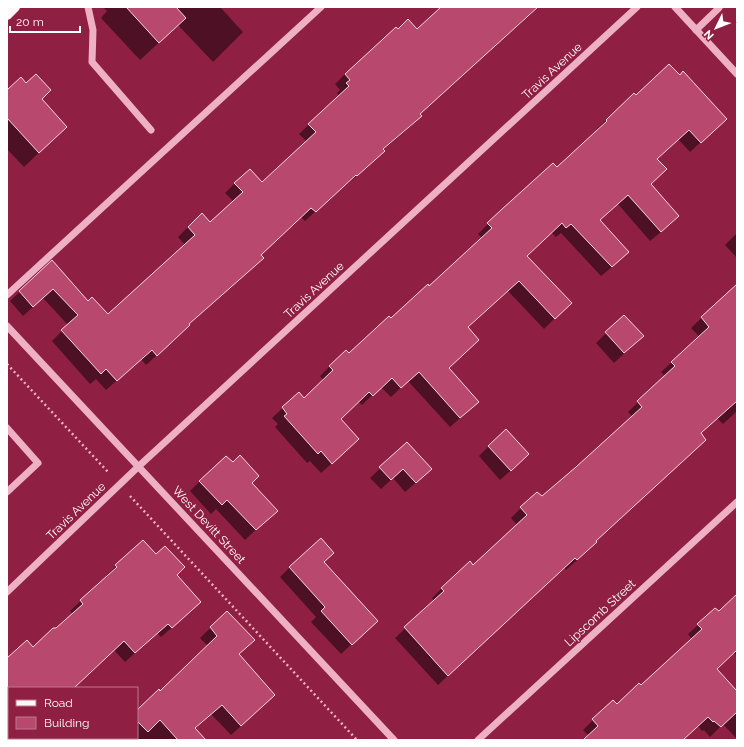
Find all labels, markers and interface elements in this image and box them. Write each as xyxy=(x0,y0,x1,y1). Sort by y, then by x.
scale bar xyxy=(10,8,80,34)
north arrow xyxy=(696,8,736,48)
text: 20 m xyxy=(16,15,44,29)
text: N xyxy=(701,27,717,42)
street label: Travis Avenue xyxy=(519,40,585,102)
street label: Travis Avenue xyxy=(281,259,347,321)
street label: Travis Avenue xyxy=(44,479,108,543)
street label: West Devitt Street xyxy=(170,483,248,567)
street label: Lipscomb Street xyxy=(562,577,638,649)
legend xyxy=(8,687,138,739)
text: Road xyxy=(44,696,73,710)
text: Building xyxy=(44,716,90,730)

